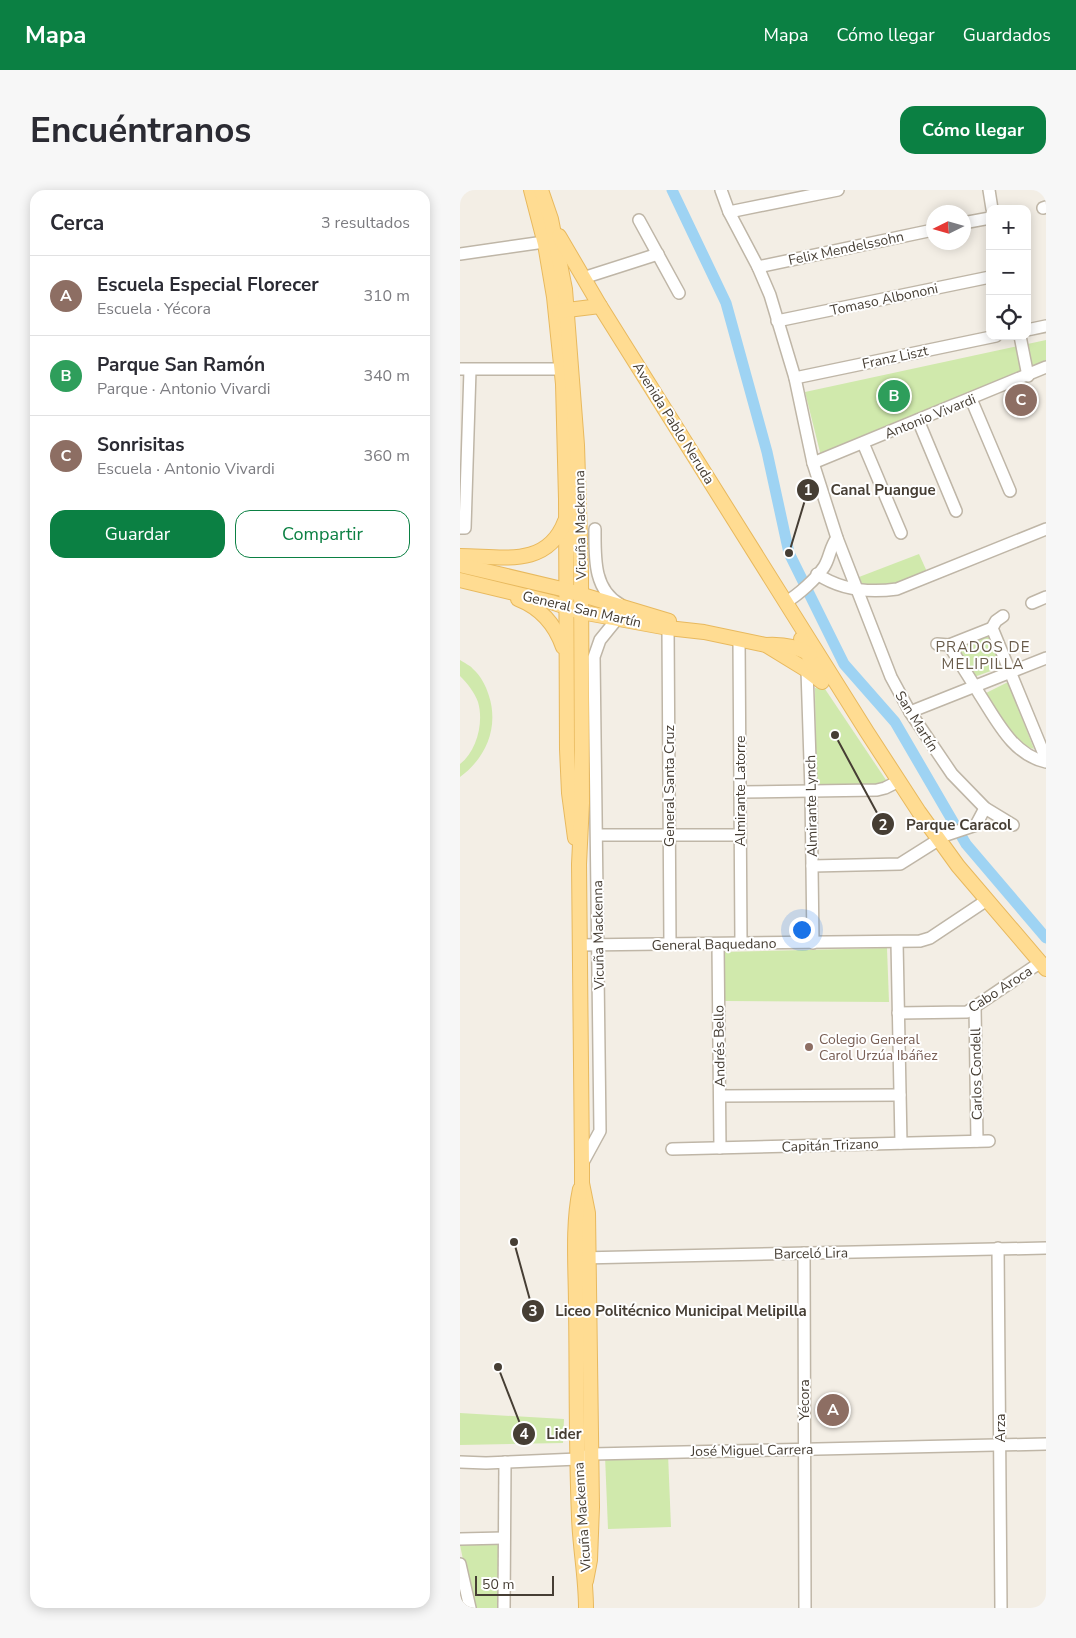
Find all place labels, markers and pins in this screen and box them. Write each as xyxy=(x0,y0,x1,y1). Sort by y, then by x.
pin: B xyxy=(878,377,910,415)
pin: C xyxy=(1005,381,1037,419)
callout: Canal Puangue xyxy=(796,475,946,505)
callout: Parque Caracol xyxy=(871,809,1021,839)
place label: Colegio General Carol Urzúa Ibáñez xyxy=(819,1030,938,1065)
marker: Colegio General Carol Urzúa Ibáñez xyxy=(803,1041,815,1053)
callout: Liceo Politécnico Municipal Melipilla xyxy=(520,1296,817,1326)
pin: A xyxy=(817,1391,849,1429)
callout: Lider xyxy=(512,1419,592,1449)

